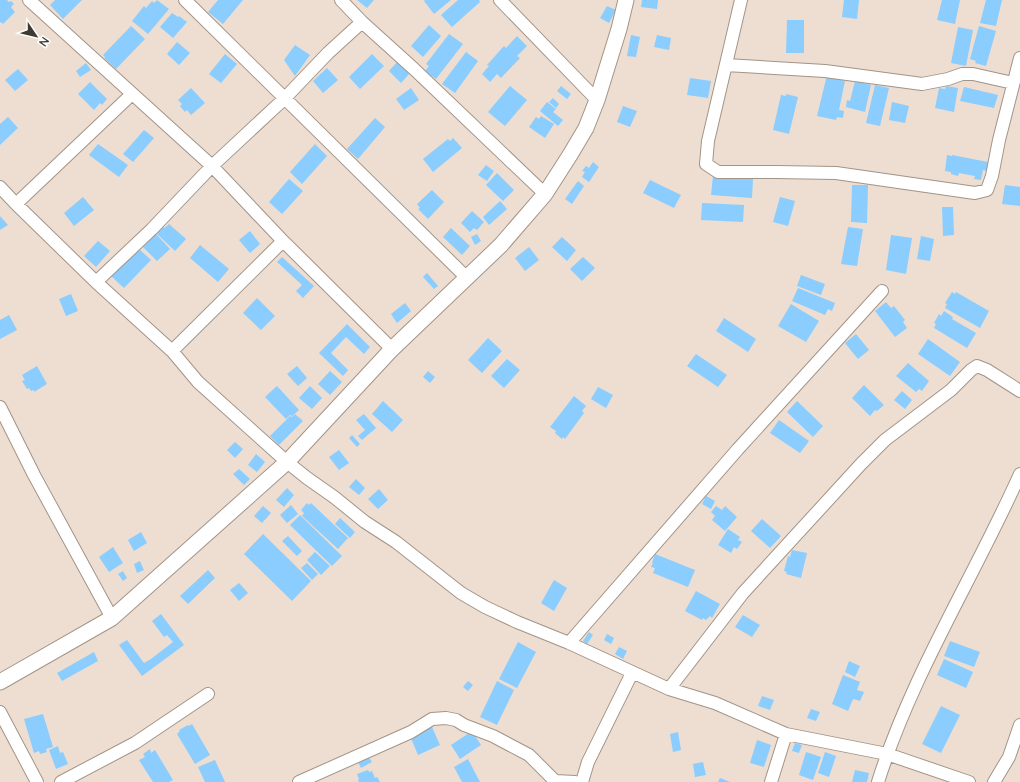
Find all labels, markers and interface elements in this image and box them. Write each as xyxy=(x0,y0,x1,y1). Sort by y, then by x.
north arrow xyxy=(16,16,56,56)
text: N xyxy=(37,35,52,49)

